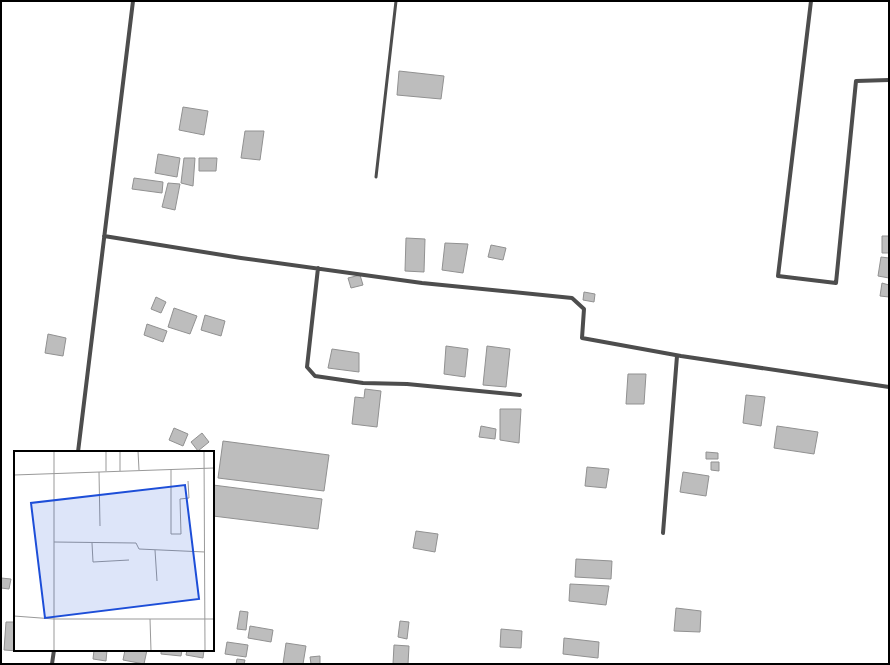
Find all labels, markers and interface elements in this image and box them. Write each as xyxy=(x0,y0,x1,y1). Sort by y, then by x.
inset map xyxy=(14,451,214,651)

